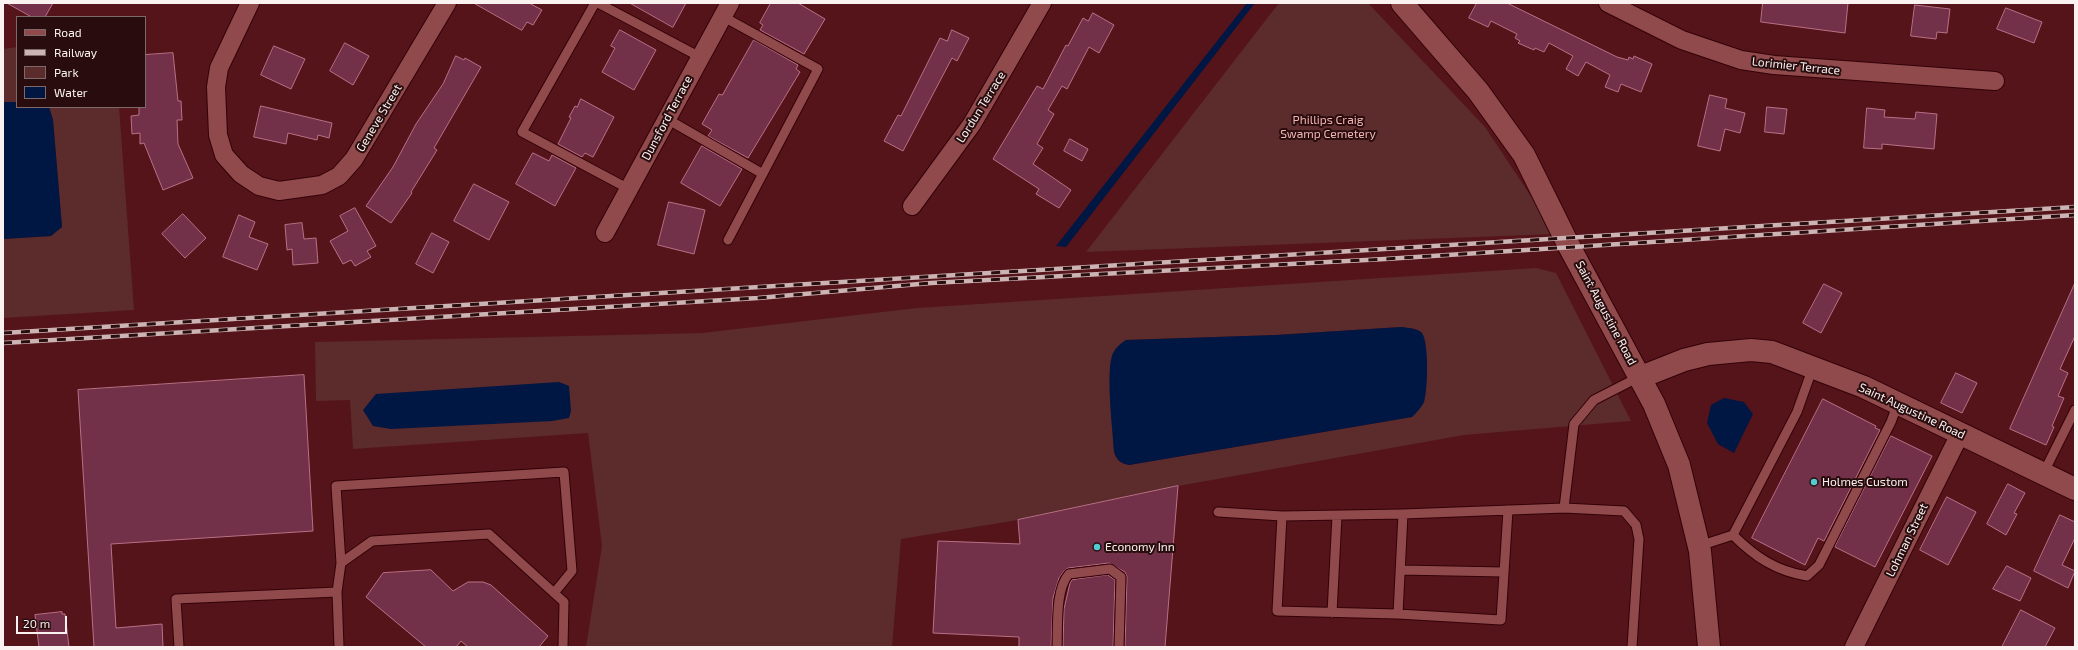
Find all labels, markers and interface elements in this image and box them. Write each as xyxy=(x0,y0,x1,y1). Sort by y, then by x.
legend xyxy=(16,16,146,108)
text: Road xyxy=(54,25,82,39)
text: Railway xyxy=(54,45,97,59)
street label: Lorimier Terrace xyxy=(1751,54,1841,78)
text: Park xyxy=(54,65,79,79)
street label: Lordun Terrace xyxy=(953,69,1009,145)
street label: Dunsford Terrace xyxy=(639,73,695,163)
street label: Geneve Street xyxy=(353,82,405,154)
text: Water xyxy=(54,85,88,99)
park label: Phillips Craig Swamp Cemetery xyxy=(1280,113,1376,141)
street label: Saint Augustine Road xyxy=(1572,259,1640,367)
street label: Saint Augustine Road xyxy=(1857,380,1967,442)
place label: Holmes Custom xyxy=(1822,475,1908,489)
marker: Holmes Custom xyxy=(1809,477,1819,487)
street label: Lohman Street xyxy=(1883,501,1931,579)
place label: Economy Inn xyxy=(1105,540,1175,554)
marker: Economy Inn xyxy=(1092,542,1102,552)
scale bar xyxy=(18,608,69,634)
text: 20 m xyxy=(23,616,50,630)

